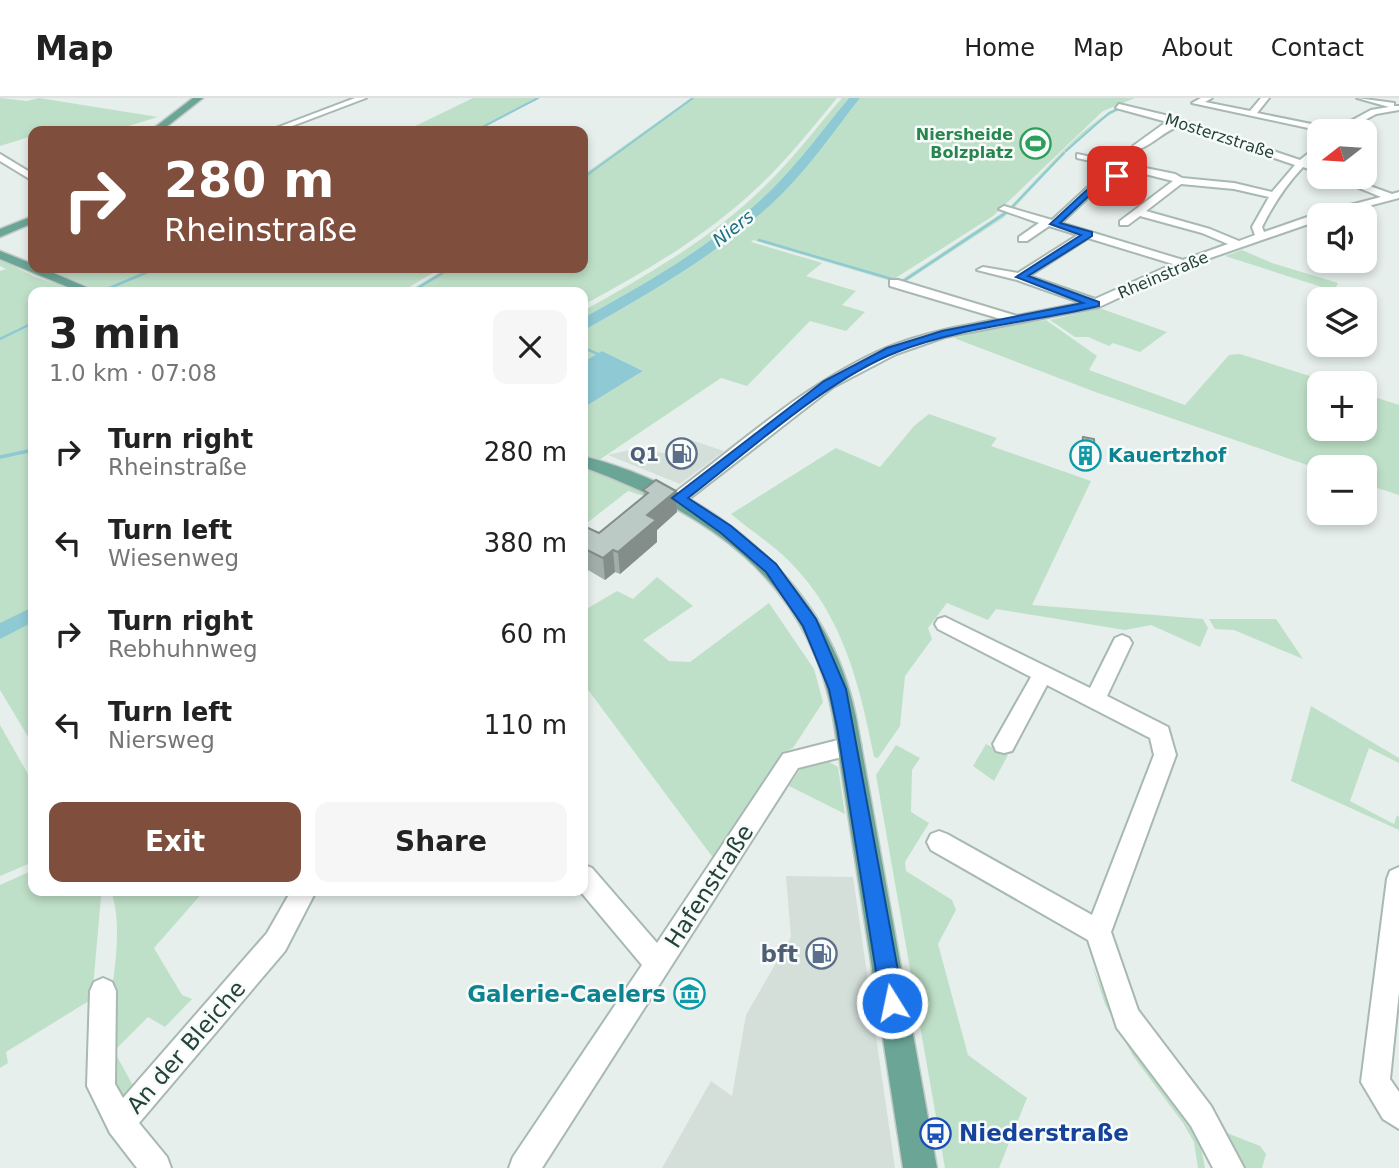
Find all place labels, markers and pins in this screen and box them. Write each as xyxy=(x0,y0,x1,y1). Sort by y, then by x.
place label: Niersheide Bolzplatz xyxy=(916,125,1013,162)
sports icon: Niersheide Bolzplatz xyxy=(1019,126,1053,160)
pin xyxy=(1087,146,1147,206)
fuel station icon: Q1 xyxy=(665,437,699,471)
building icon: Kauertzhof xyxy=(1068,438,1102,472)
place label: Q1 xyxy=(630,443,659,465)
place label: Kauertzhof xyxy=(1108,444,1227,466)
fuel station icon: bft xyxy=(804,937,838,971)
place label: bft xyxy=(761,941,798,967)
museum icon: Galerie-Caelers xyxy=(672,977,706,1011)
place label: Galerie-Caelers xyxy=(467,981,666,1007)
bus stop icon: Niederstraße xyxy=(919,1116,953,1150)
place label: Niederstraße xyxy=(959,1120,1129,1146)

